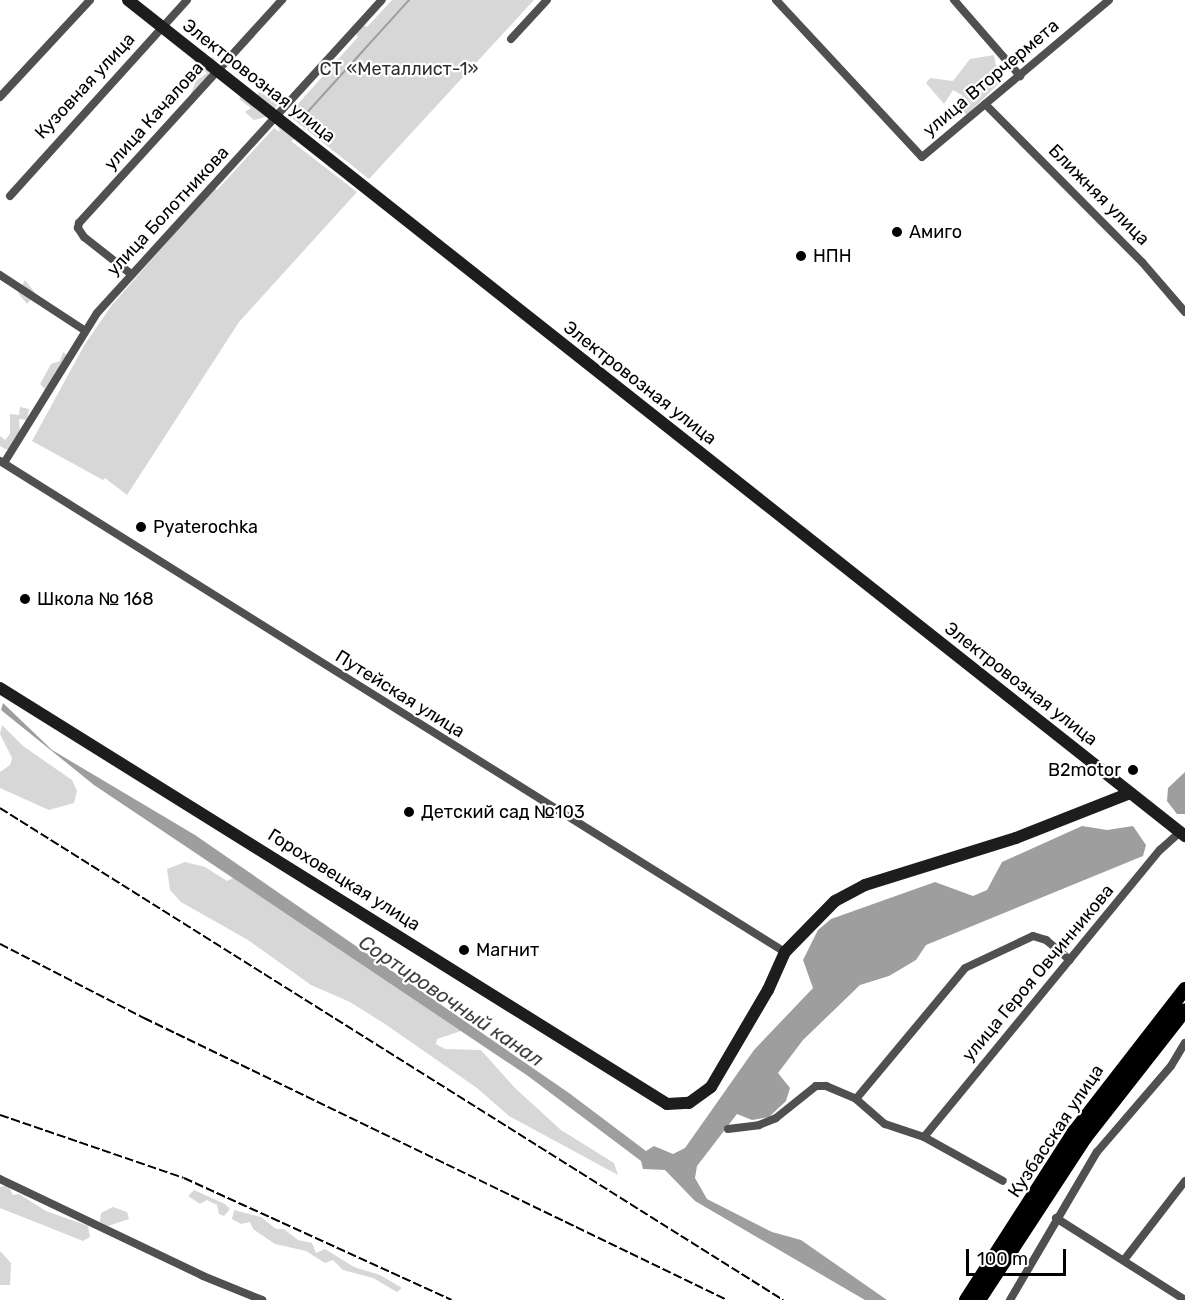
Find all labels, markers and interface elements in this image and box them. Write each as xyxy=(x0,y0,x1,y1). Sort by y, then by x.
street label: Электровозная улица xyxy=(178,15,340,147)
street label: улица Вторчермета xyxy=(919,15,1063,141)
street label: Кузовная улица xyxy=(30,29,140,143)
street label: улица Качалова xyxy=(100,57,208,175)
park label: СТ «Металлист-1» xyxy=(320,58,478,80)
street label: Ближняя улица xyxy=(1044,140,1154,250)
street label: улица Болотникова xyxy=(102,142,234,280)
place label: Амиго xyxy=(909,221,962,243)
marker: Амиго xyxy=(890,225,904,239)
place label: НПН xyxy=(813,245,852,267)
marker: НПН xyxy=(794,249,808,263)
street label: Электровозная улица xyxy=(559,317,721,449)
place label: Pyaterochka xyxy=(153,516,258,538)
marker: Pyaterochka xyxy=(134,520,148,534)
place label: Школа № 168 xyxy=(37,588,154,610)
marker: Школа № 168 xyxy=(18,592,32,606)
street label: Электровозная улица xyxy=(940,618,1102,750)
street label: Путейская улица xyxy=(331,645,469,743)
place label: B2motor xyxy=(1048,759,1121,781)
marker: B2motor xyxy=(1126,763,1140,777)
place label: Детский сад №103 xyxy=(421,801,585,823)
marker: Детский сад №103 xyxy=(402,805,416,819)
street label: Гороховецкая улица xyxy=(264,824,424,936)
street label: улица Героя Овчинникова xyxy=(958,880,1118,1066)
water label: Сортировочный канал xyxy=(354,930,548,1072)
place label: Магнит xyxy=(476,939,539,961)
marker: Магнит xyxy=(457,943,471,957)
street label: Кузбасская улица xyxy=(1004,1060,1108,1202)
scale bar xyxy=(969,1237,1070,1275)
text: 100 m xyxy=(977,1248,1028,1270)

